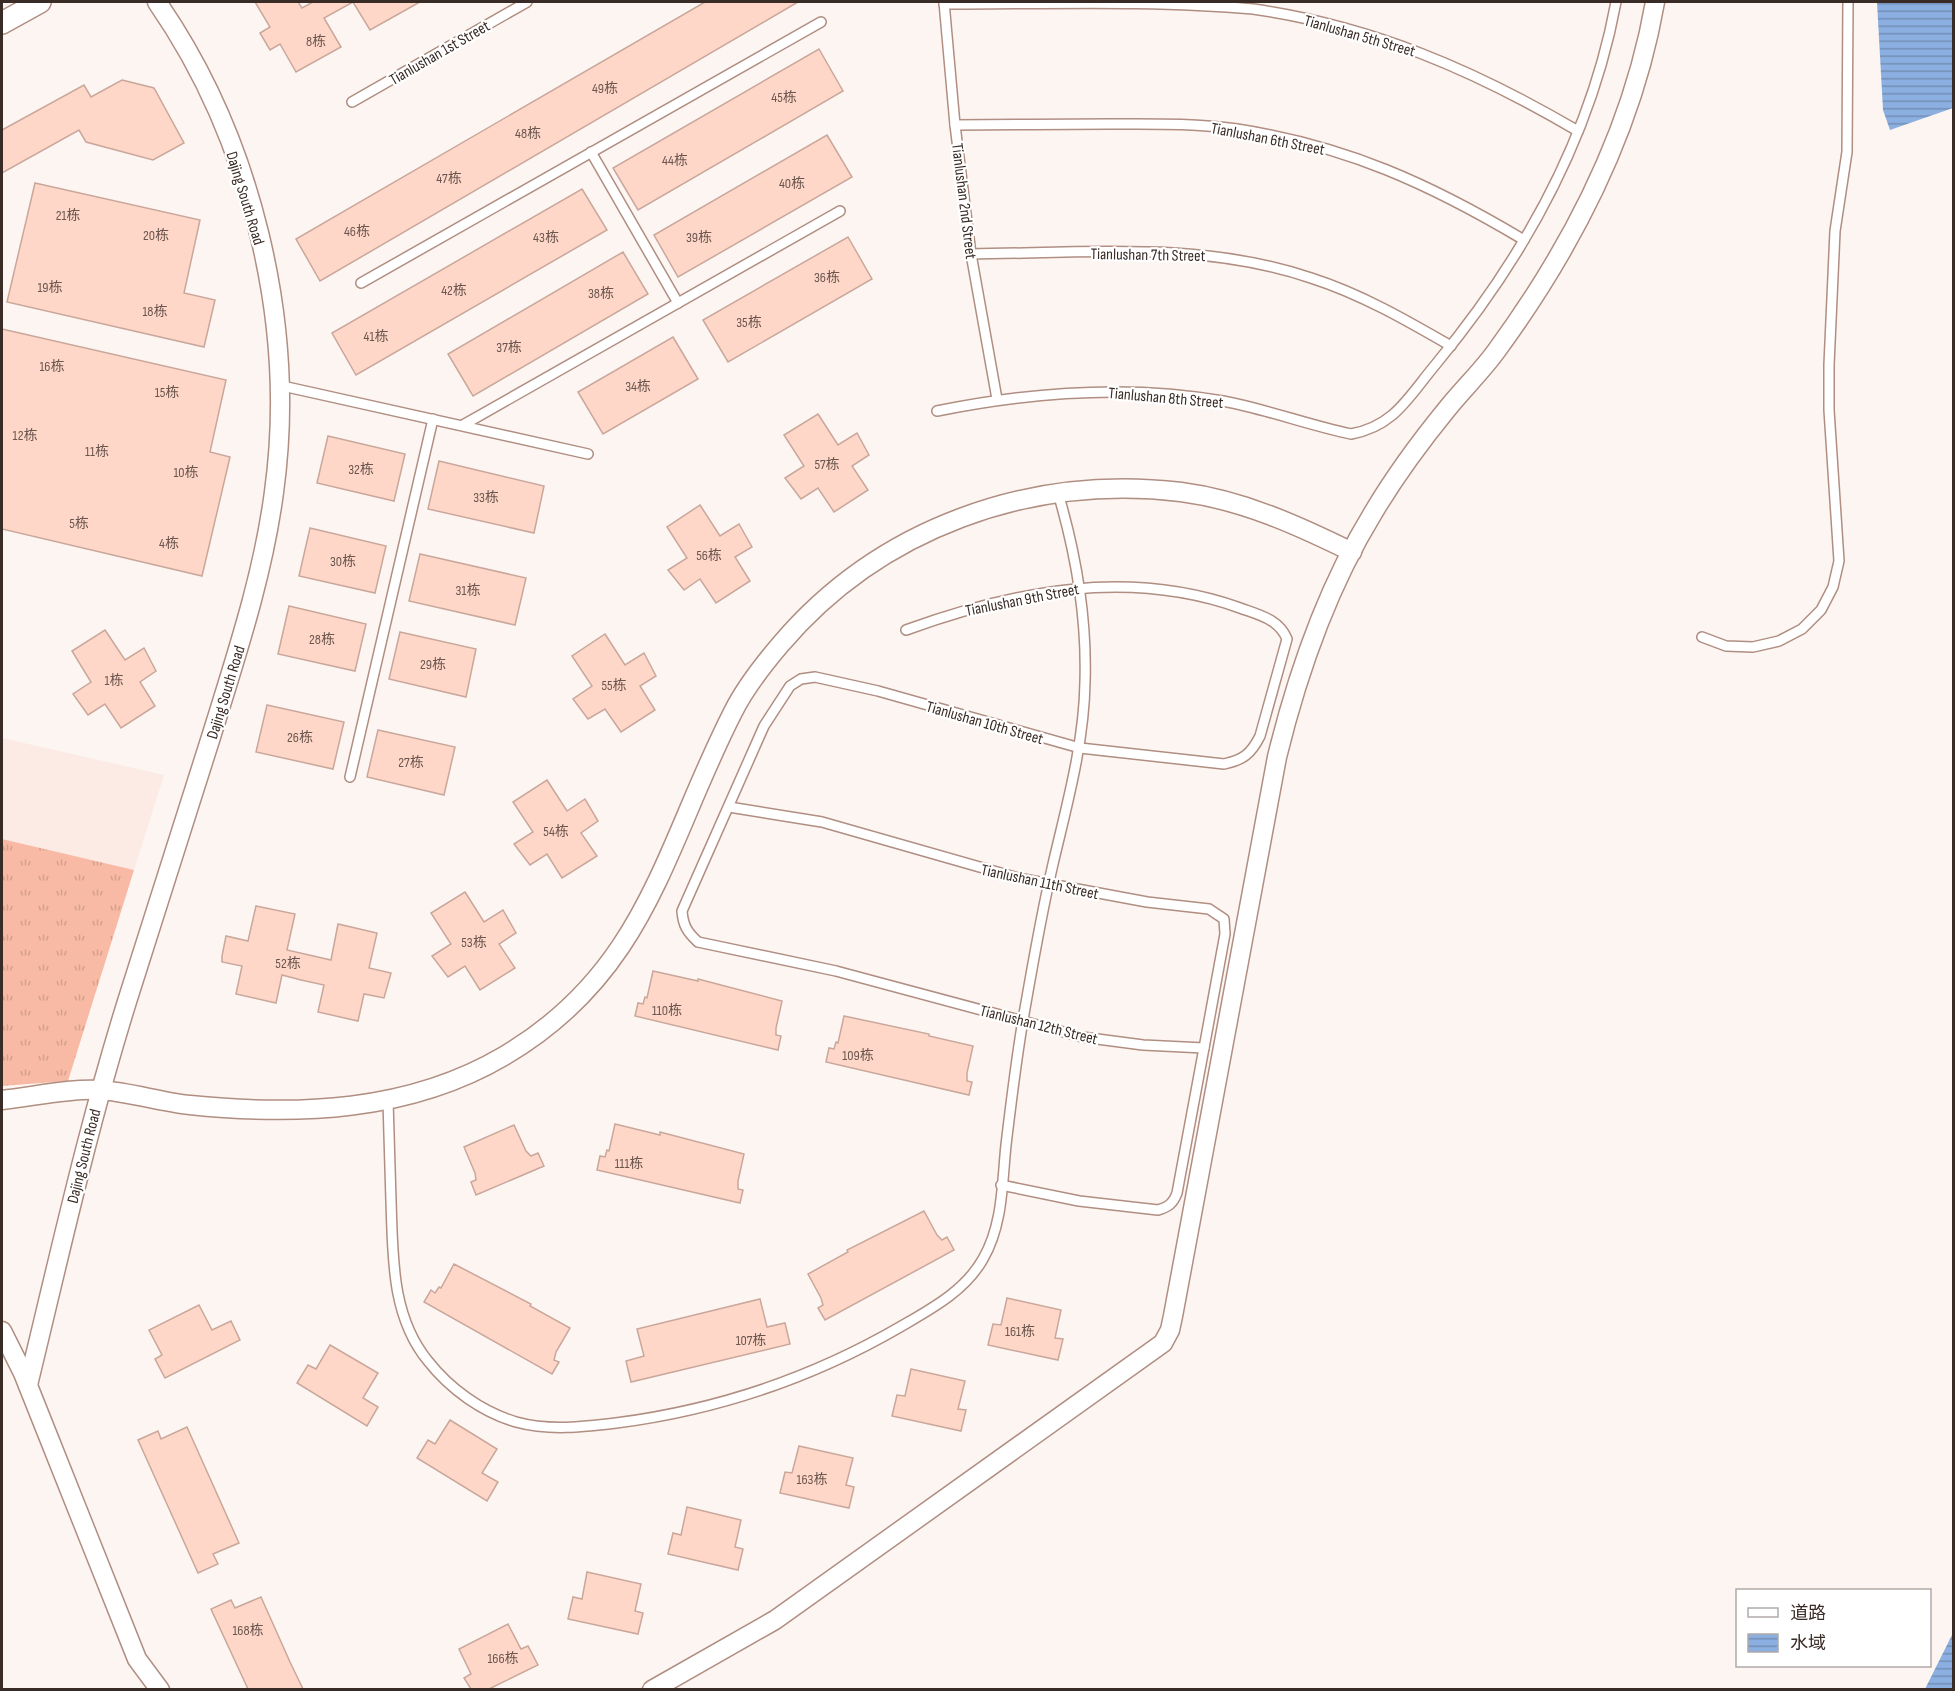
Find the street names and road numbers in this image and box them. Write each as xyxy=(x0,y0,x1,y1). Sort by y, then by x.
street label: Tianlushan 5th Street xyxy=(1302,11,1417,61)
street label: Tianlushan 1st Street xyxy=(386,17,493,90)
street label: Tianlushan 6th Street xyxy=(1209,119,1326,160)
street label: Tianlushan 2nd Street xyxy=(947,142,980,260)
street label: Dajing South Road xyxy=(221,149,268,247)
street label: Tianlushan 7th Street xyxy=(1090,245,1206,266)
street label: Tianlushan 8th Street xyxy=(1108,384,1224,413)
street label: Tianlushan 9th Street xyxy=(964,580,1081,621)
street label: Dajing South Road xyxy=(203,643,250,741)
street label: Tianlushan 10th Street xyxy=(924,698,1046,749)
street label: Tianlushan 11th Street xyxy=(979,861,1100,904)
street label: Tianlushan 12th Street xyxy=(978,1002,1100,1049)
street label: Dajing South Road xyxy=(64,1107,105,1206)

